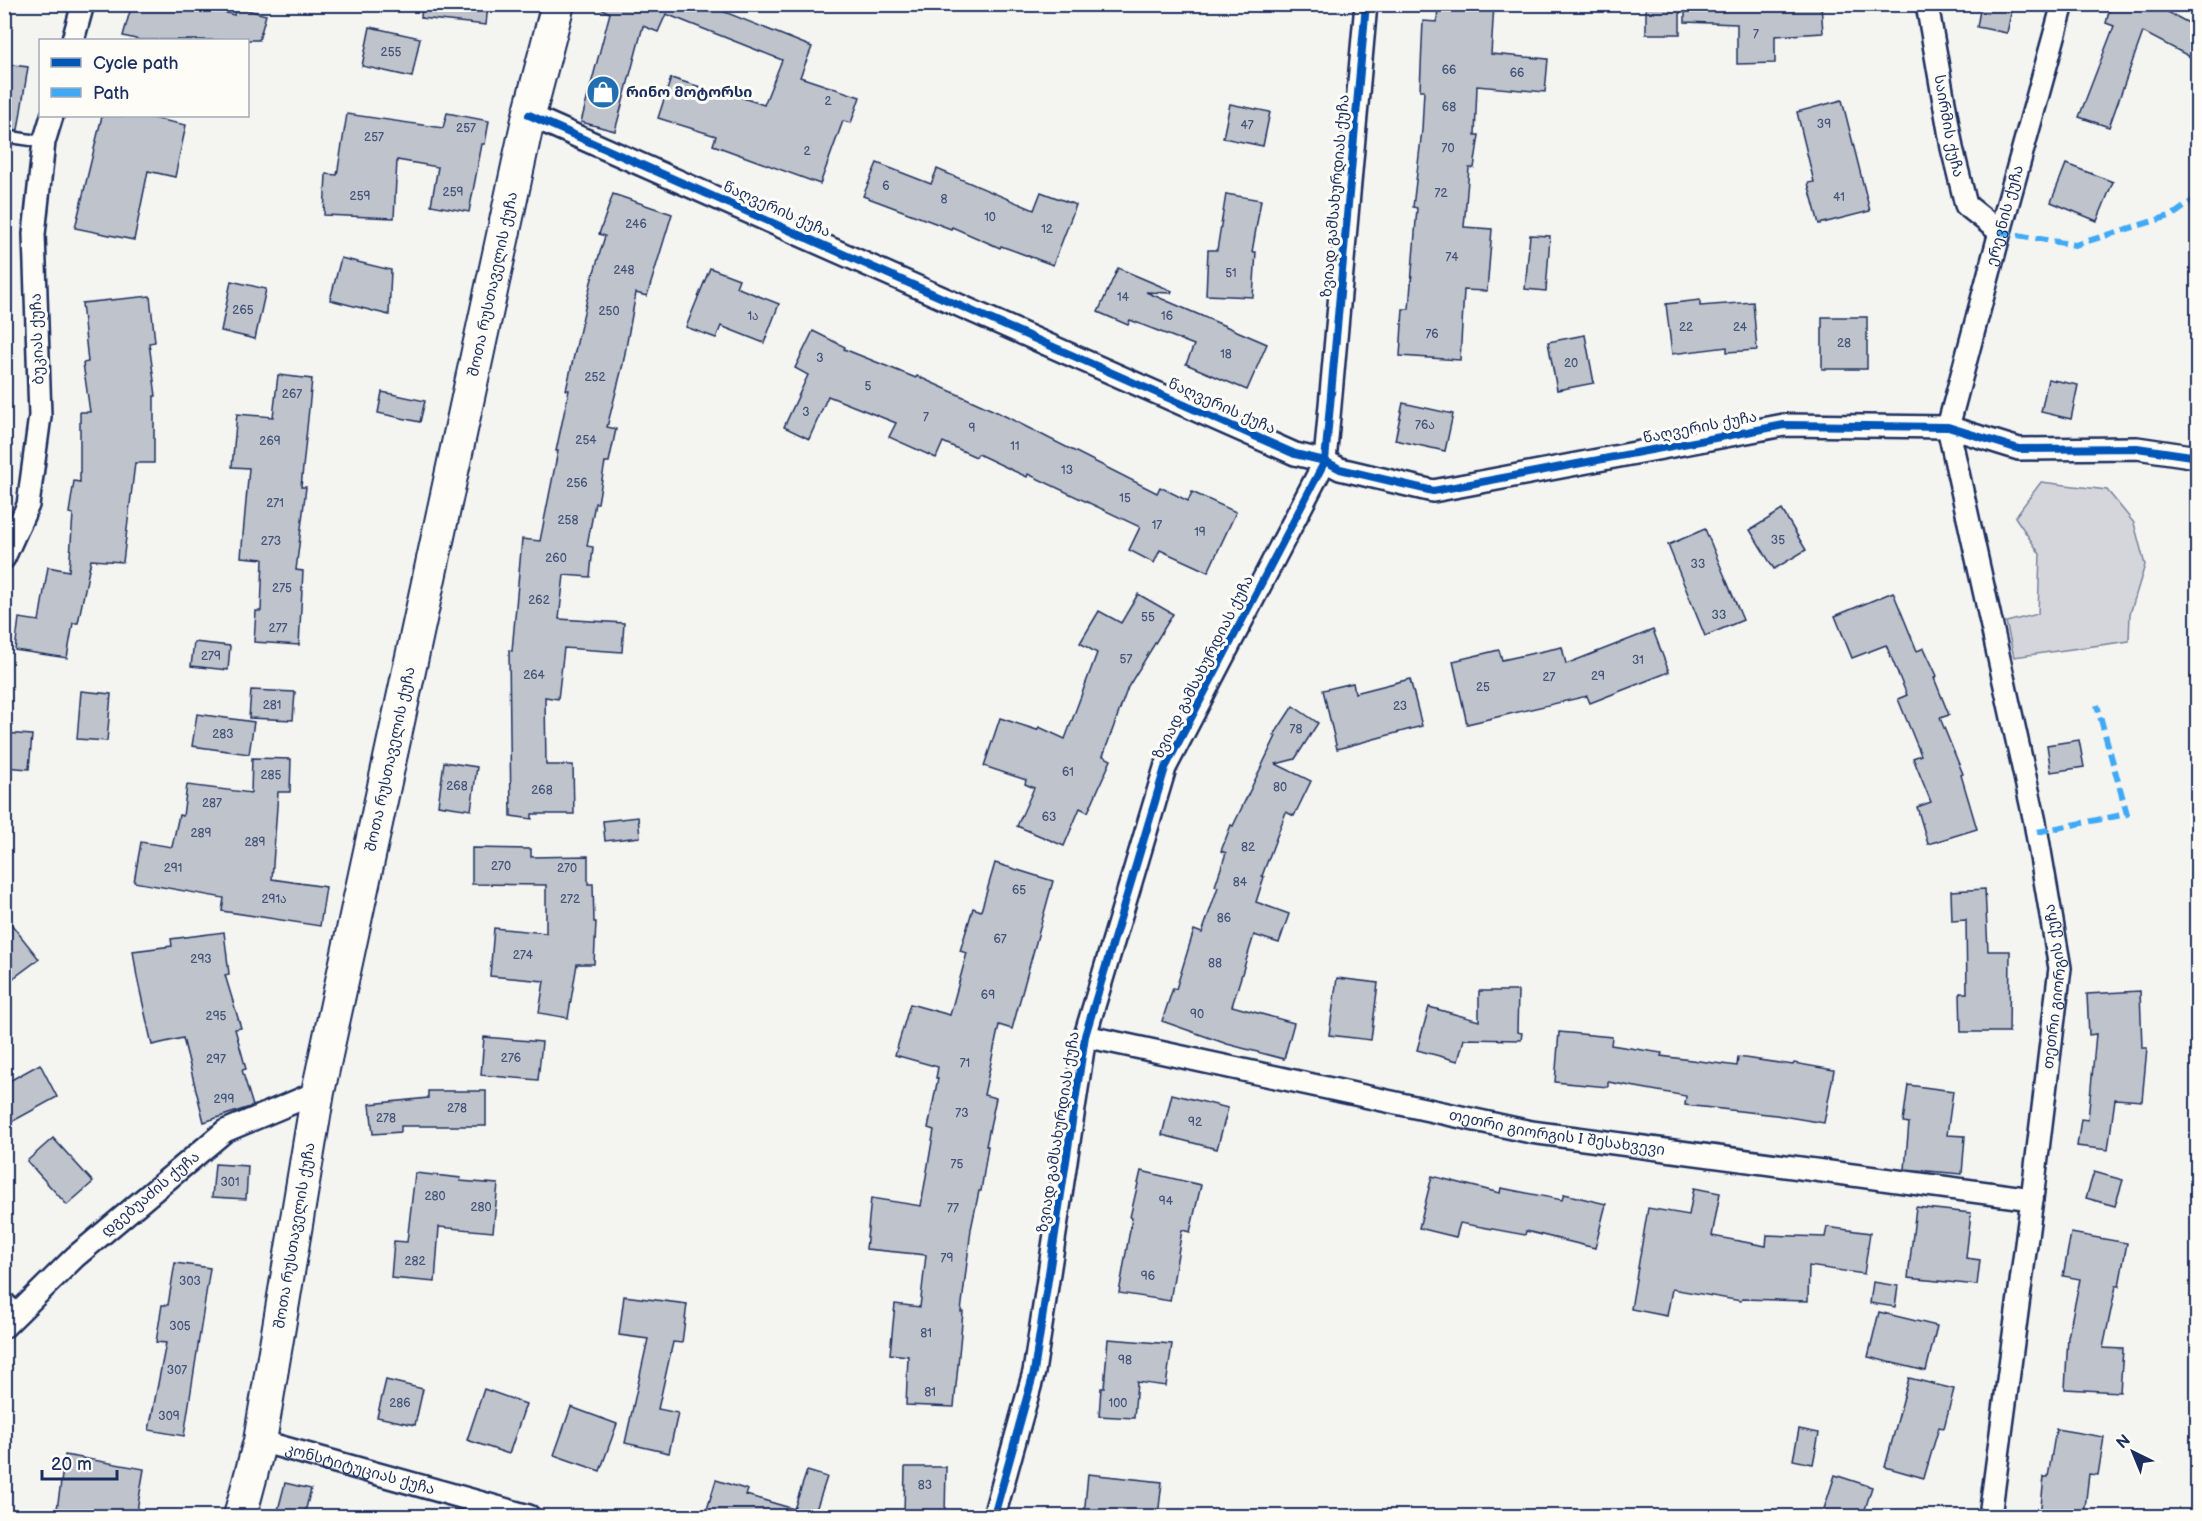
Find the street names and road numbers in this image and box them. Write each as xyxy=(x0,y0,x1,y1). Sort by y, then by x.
street label: საირმის ქუჩა xyxy=(1929,73,1968,179)
street label: ზვიად გამსახურდიას ქუჩა xyxy=(1317,94,1354,298)
street label: ერევნის ქუჩა xyxy=(1982,163,2028,268)
street label: წაღვერის ქუჩა xyxy=(720,177,833,242)
street label: შოთა რუსთაველის ქუჩა xyxy=(464,190,522,378)
street label: ბუკიას ქუჩა xyxy=(26,293,49,385)
street label: წაღვერის ქუჩა xyxy=(1165,374,1278,439)
street label: წაღვერის ქუჩა xyxy=(1642,407,1759,448)
street label: ზვიად გამსახურდიას ქუჩა xyxy=(1149,572,1258,762)
street label: შოთა რუსთაველის ქუჩა xyxy=(361,665,420,853)
street label: თეთრი გიორგის ქუჩა xyxy=(2039,902,2070,1070)
street label: ზვიად გამსახურდიას ქუჩა xyxy=(1033,1030,1084,1234)
street label: თეთრი გიორგის I შესახვევი xyxy=(1447,1106,1666,1160)
street label: შოთა რუსთაველის ქუჩა xyxy=(270,1141,319,1330)
street label: დგებუაძის ქუჩა xyxy=(97,1147,204,1241)
street label: კონსტიტუციას ქუჩა xyxy=(283,1440,437,1499)

